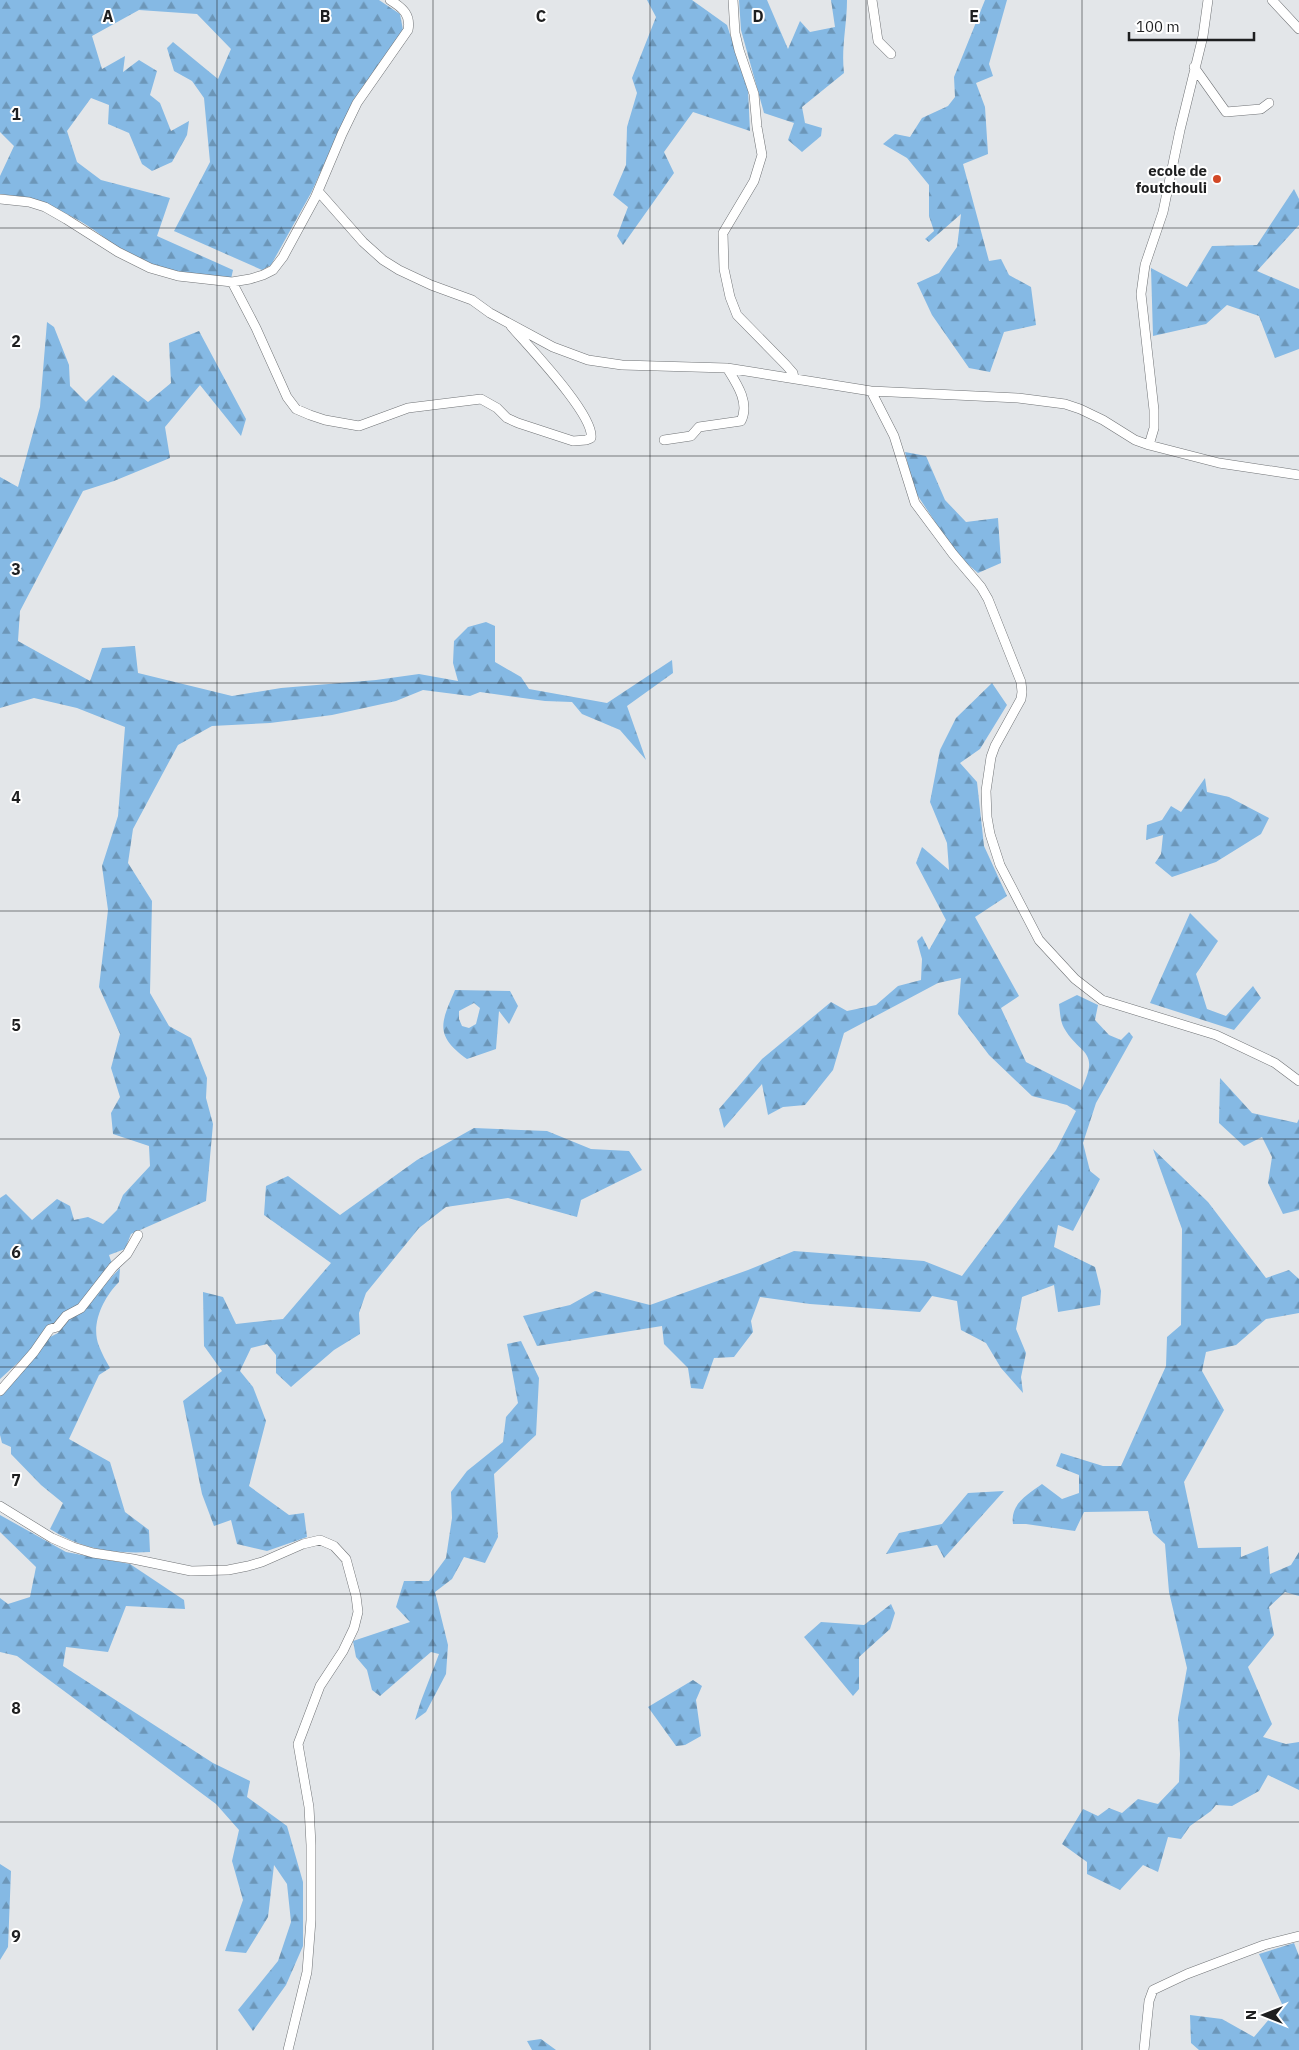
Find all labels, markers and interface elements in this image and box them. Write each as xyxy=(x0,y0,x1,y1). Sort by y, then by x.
text: A xyxy=(103,6,114,26)
text: B xyxy=(320,6,331,26)
text: C xyxy=(536,6,546,26)
text: D xyxy=(752,6,764,26)
text: E xyxy=(969,6,979,26)
scale bar xyxy=(1129,10,1254,42)
text: 100 m xyxy=(1136,17,1180,36)
text: 1 xyxy=(11,104,21,124)
place label: ecole de foutchouli xyxy=(1136,161,1207,197)
marker: ecole de foutchouli xyxy=(1211,173,1223,185)
text: 2 xyxy=(11,331,21,351)
text: 3 xyxy=(11,559,21,579)
text: 4 xyxy=(11,787,21,807)
text: 5 xyxy=(11,1015,21,1035)
text: 6 xyxy=(11,1242,21,1262)
text: 7 xyxy=(11,1470,21,1490)
text: 8 xyxy=(11,1698,21,1718)
text: 9 xyxy=(11,1926,21,1946)
north arrow xyxy=(1239,1990,1289,2040)
text: N xyxy=(1242,2010,1260,2020)

